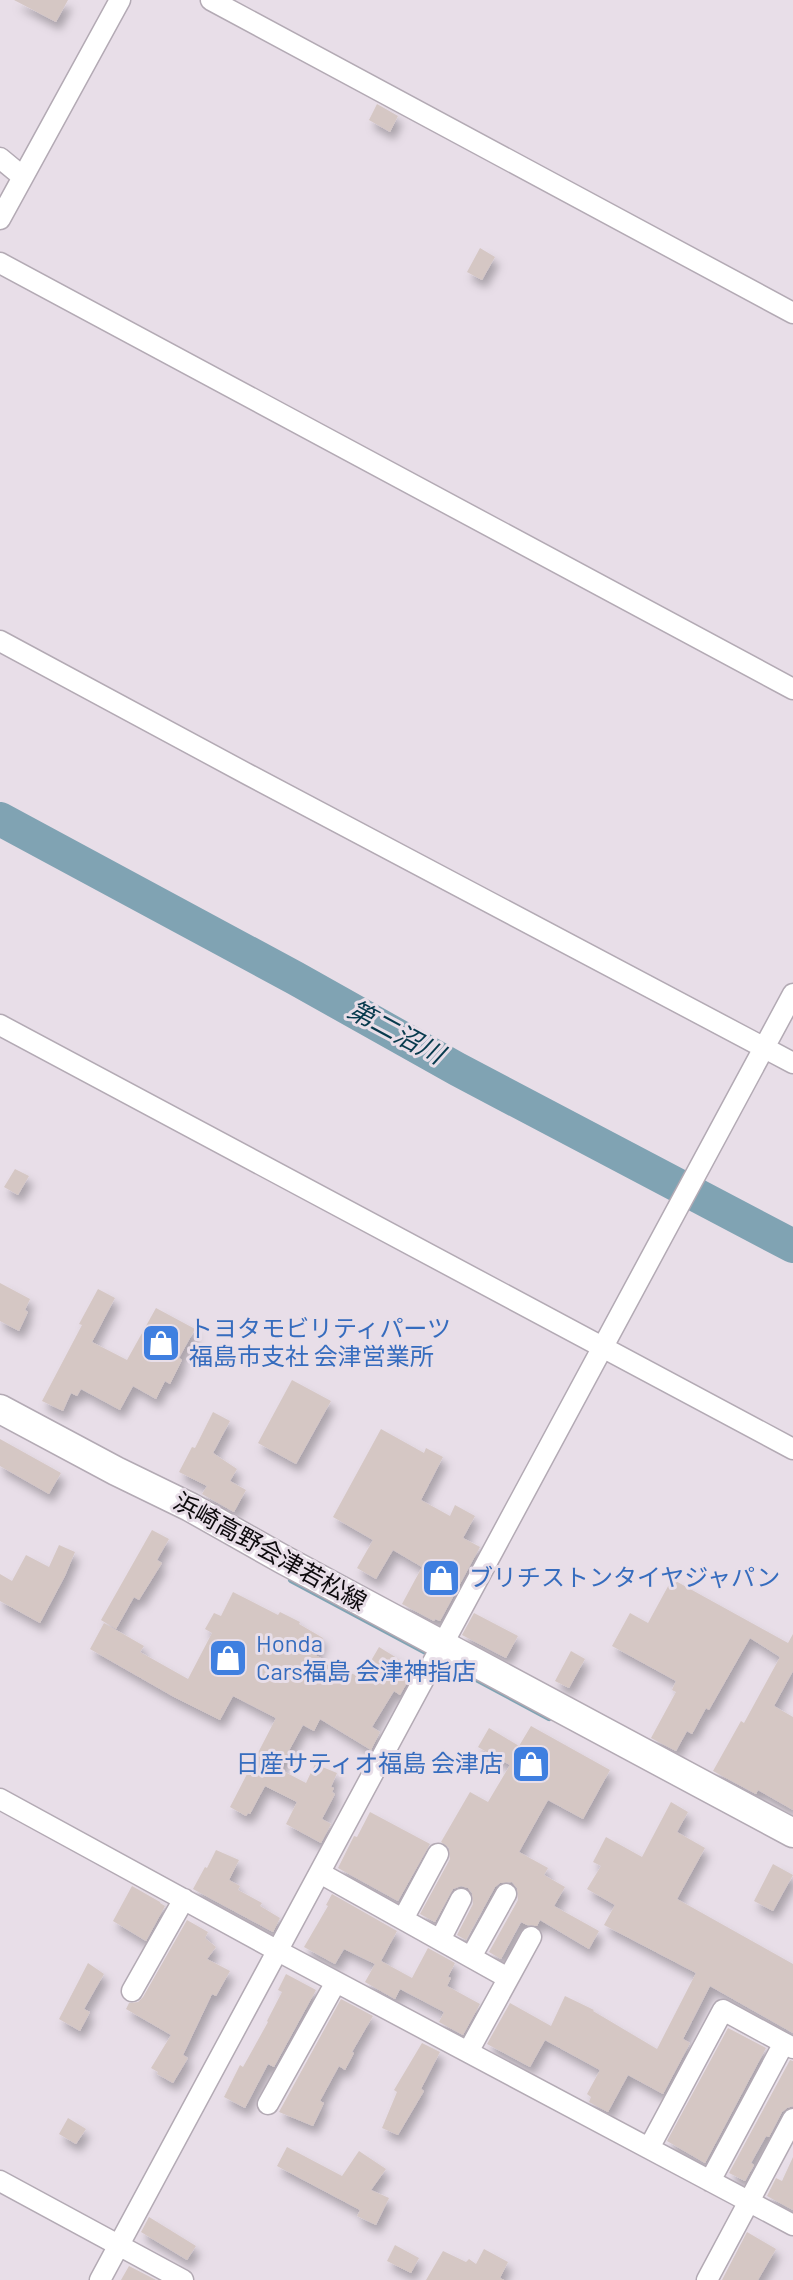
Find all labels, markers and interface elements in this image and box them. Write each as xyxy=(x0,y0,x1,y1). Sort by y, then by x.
water label: 第二沼川 xyxy=(344,993,453,1070)
place label: トヨタモビリティパーツ 福島市支社 会津営業所 xyxy=(189,1313,451,1370)
shop icon: トヨタモビリティパーツ 福島市支社 会津営業所 xyxy=(140,1322,182,1364)
street label: 浜崎高野会津若松線 xyxy=(169,1486,372,1616)
shop icon: ブリチストンタイヤジャパン xyxy=(420,1557,462,1599)
place label: ブリチストンタイヤジャパン xyxy=(469,1562,780,1591)
place label: Honda Cars福島 会津神指店 xyxy=(256,1628,476,1685)
shop icon: Honda Cars福島 会津神指店 xyxy=(207,1637,249,1679)
shop icon: 日産サティオ福島 会津店 xyxy=(510,1743,552,1785)
place label: 日産サティオ福島 会津店 xyxy=(236,1748,503,1777)

